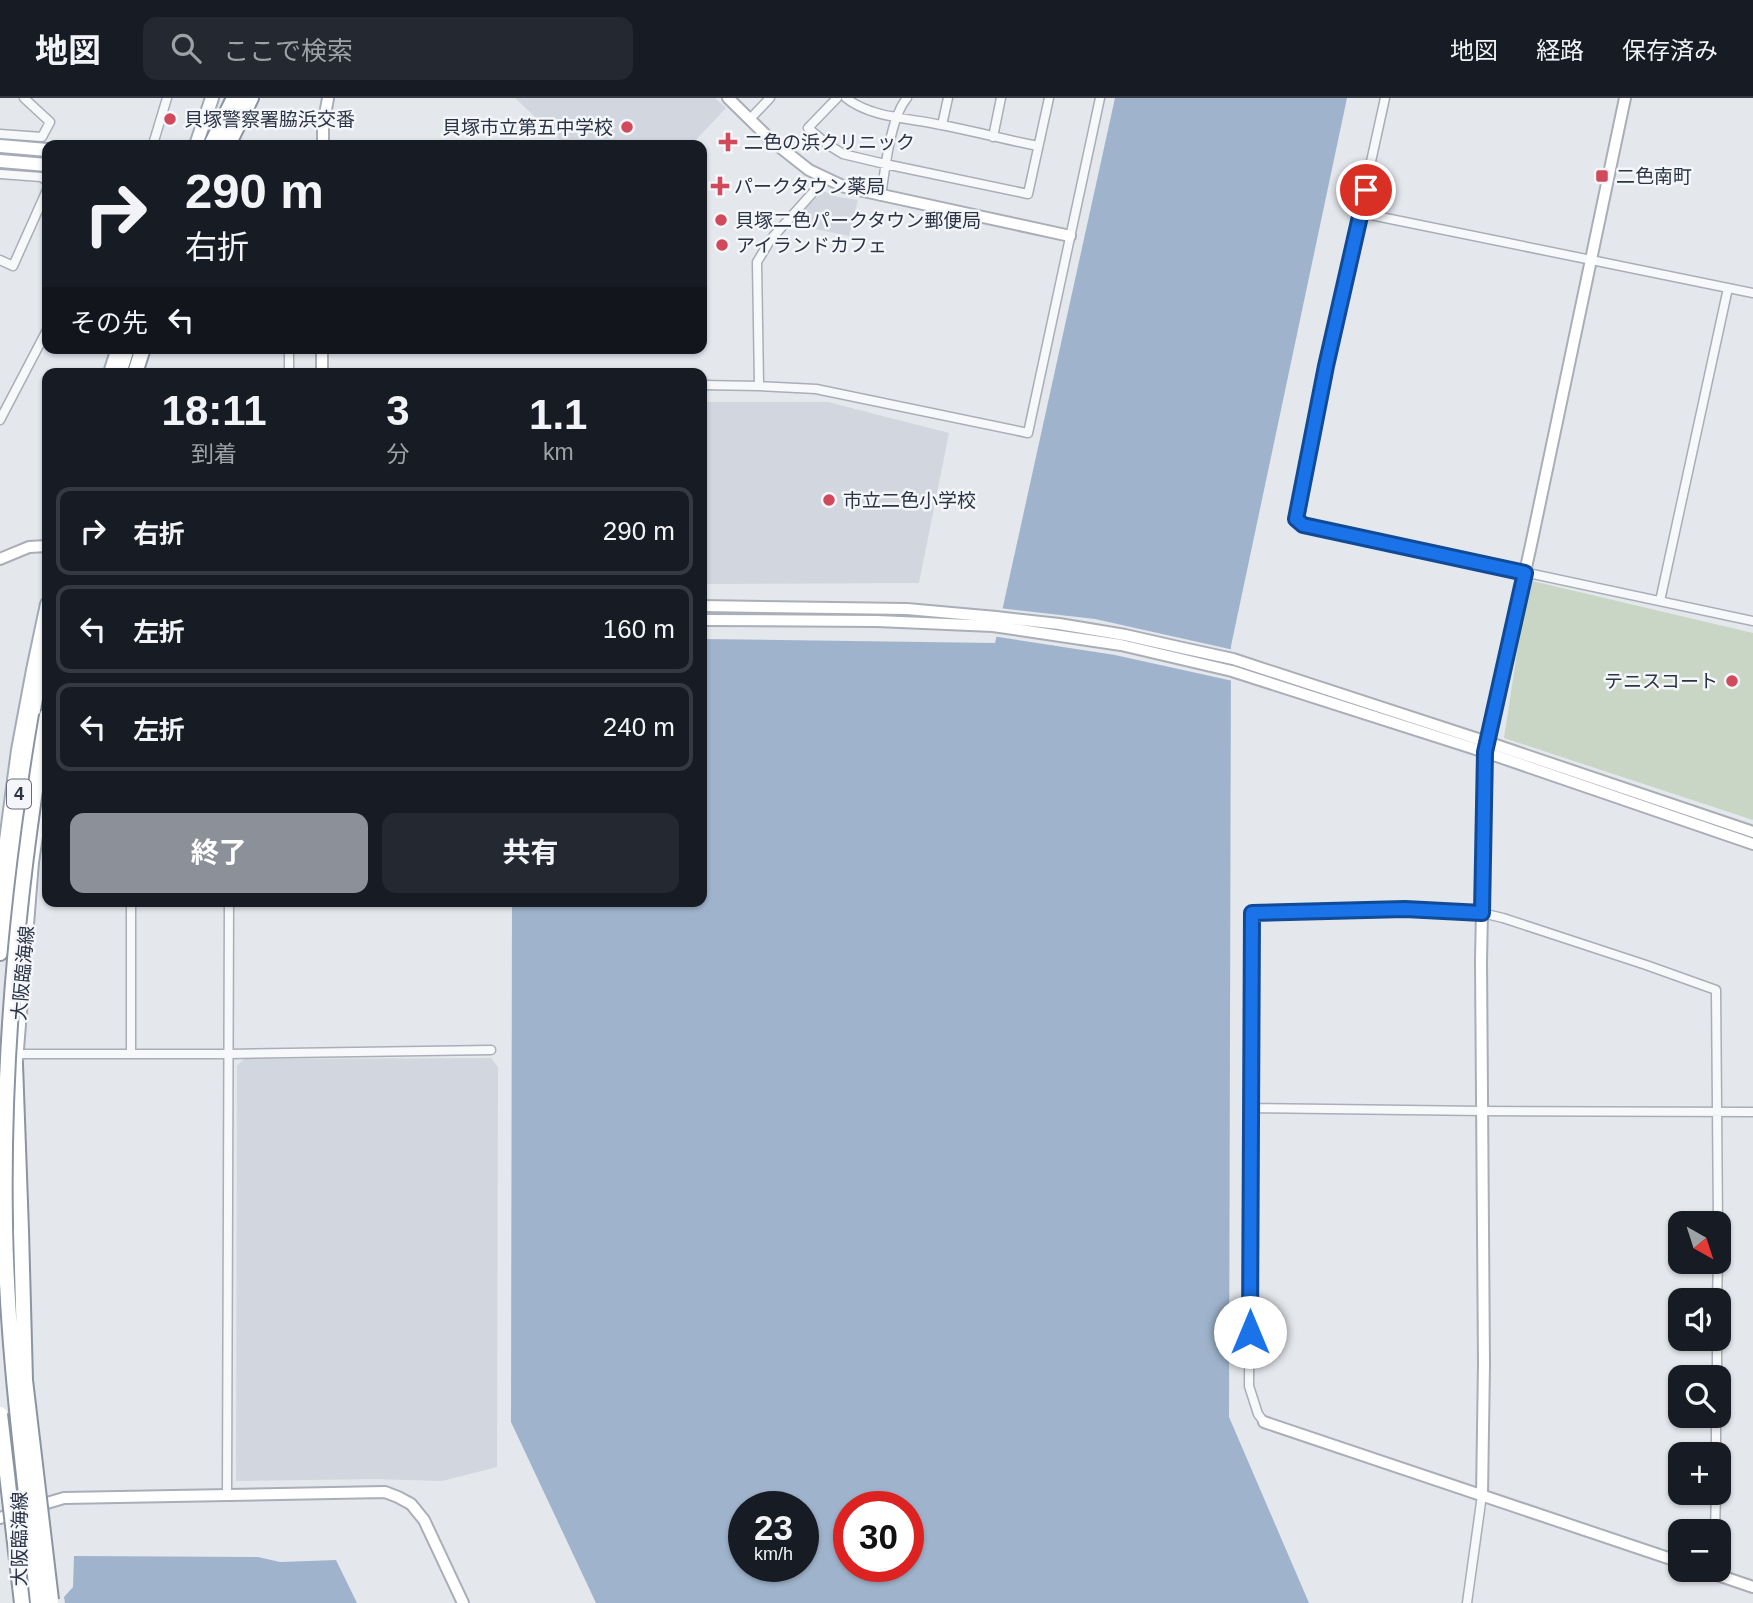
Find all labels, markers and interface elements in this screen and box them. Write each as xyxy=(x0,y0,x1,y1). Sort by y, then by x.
search box xyxy=(143,17,633,80)
icon: search xyxy=(167,29,205,67)
text: 地図 xyxy=(35,32,101,69)
text: ここで検索 xyxy=(223,36,353,66)
text: 地図 xyxy=(1450,37,1498,64)
text: 経路 xyxy=(1536,37,1584,64)
text: 保存済み xyxy=(1622,37,1718,64)
place label: 貝塚警察署脇浜交番 xyxy=(184,109,355,130)
marker: 貝塚警察署脇浜交番 xyxy=(162,111,178,127)
place label: 貝塚市立第五中学校 xyxy=(442,117,613,138)
marker: 貝塚市立第五中学校 xyxy=(619,119,635,135)
marker: 二色の浜クリニック xyxy=(718,132,738,152)
place label: 二色の浜クリニック xyxy=(744,132,915,153)
pin xyxy=(1336,160,1396,220)
text: 290 m xyxy=(185,164,324,218)
place label: 二色南町 xyxy=(1616,166,1692,187)
icon: right xyxy=(70,168,161,259)
marker: 二色南町 xyxy=(1594,168,1610,184)
icon: arrive xyxy=(1347,171,1385,209)
place label: パークタウン薬局 xyxy=(734,176,885,197)
marker: パークタウン薬局 xyxy=(712,178,728,194)
place label: 貝塚二色パークタウン郵便局 xyxy=(735,210,981,231)
marker: 貝塚二色パークタウン郵便局 xyxy=(713,212,729,228)
text: 右折 xyxy=(185,229,249,265)
place label: アイランドカフェ xyxy=(736,235,887,256)
marker: アイランドカフェ xyxy=(714,237,730,253)
icon: left xyxy=(162,301,200,339)
text: その先 xyxy=(70,308,148,338)
text: 18:11 xyxy=(162,387,267,434)
text: 3 xyxy=(386,387,410,434)
text: 1.1 xyxy=(529,391,587,438)
text: km xyxy=(543,439,574,465)
text: 到着 xyxy=(191,441,237,467)
text: 分 xyxy=(386,441,409,467)
place label: 市立二色小学校 xyxy=(843,490,976,511)
marker: 市立二色小学校 xyxy=(821,492,837,508)
icon: right xyxy=(74,512,112,550)
text: 290 m xyxy=(603,516,675,546)
text: 右折 xyxy=(133,519,185,549)
icon: left xyxy=(74,610,112,648)
text: 160 m xyxy=(603,614,675,644)
text: 左折 xyxy=(133,617,185,647)
place label: テニスコート xyxy=(1604,671,1718,692)
marker: テニスコート xyxy=(1724,673,1740,689)
icon: left xyxy=(74,708,112,746)
text: 240 m xyxy=(603,712,675,742)
text: 左折 xyxy=(133,715,185,745)
road number: 4 xyxy=(7,780,31,808)
button: 終了 xyxy=(70,813,368,893)
button: 共有 xyxy=(382,813,679,893)
street label: 大阪臨海線 xyxy=(8,925,38,1021)
north arrow xyxy=(1668,1211,1731,1274)
map controls xyxy=(1668,1211,1731,1582)
button: sound xyxy=(1668,1288,1731,1351)
position arrow xyxy=(1213,1295,1287,1369)
button: search xyxy=(1668,1365,1731,1428)
button: + xyxy=(1668,1442,1731,1505)
street label: 大阪臨海線 xyxy=(9,1491,30,1587)
speed limit sign: 30 xyxy=(833,1491,924,1582)
text: 23 xyxy=(754,1508,793,1547)
button: − xyxy=(1668,1519,1731,1582)
text: km/h xyxy=(754,1544,793,1564)

